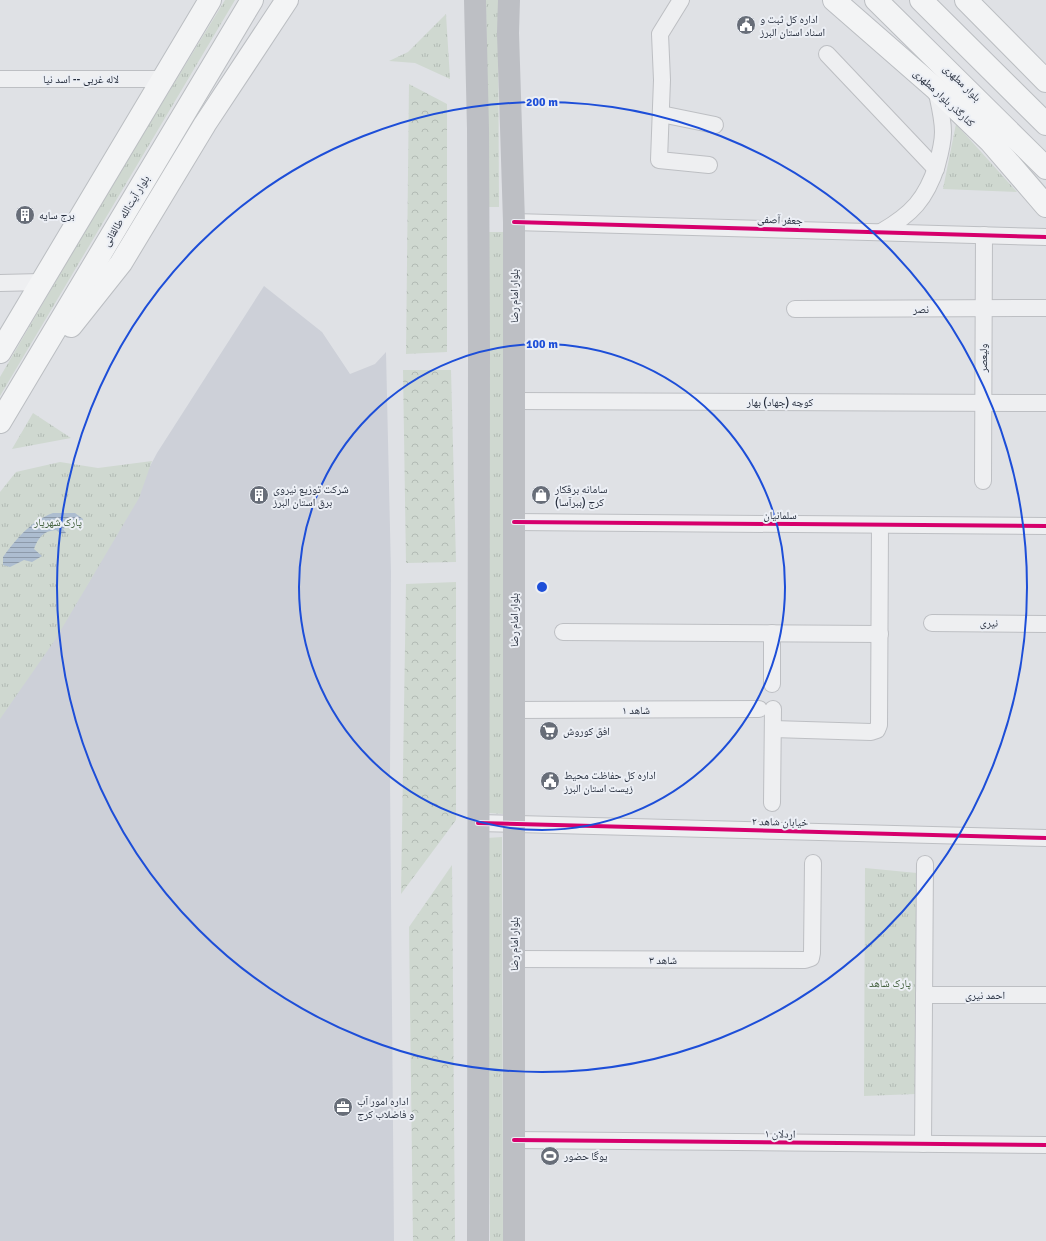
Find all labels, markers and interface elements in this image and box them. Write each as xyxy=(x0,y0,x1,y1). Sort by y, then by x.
place label: اداره کل ثبت و اسناد استان البرز xyxy=(759,13,825,39)
public building icon: اداره کل ثبت و اسناد استان البرز xyxy=(735,14,757,36)
street label: بلوار مطهری xyxy=(940,62,984,104)
street label: کنارگذر بلوار مطهری xyxy=(911,66,978,130)
street label: لاله غربی -- اسد نیا xyxy=(43,73,119,86)
text: 200 m xyxy=(526,95,558,110)
street label: بلوار آیت‌الله طالقانی xyxy=(100,173,152,249)
building icon: برج سایه xyxy=(14,204,36,226)
place label: برج سایه xyxy=(39,209,75,222)
street label: جعفر آصفی xyxy=(757,213,803,227)
street label: بلوار امام رضا xyxy=(508,269,521,323)
street label: نصر xyxy=(912,303,929,316)
text: 100 m xyxy=(526,337,558,352)
street label: ولیعصر xyxy=(977,344,990,374)
street label: کوچه (جهاد) بهار xyxy=(746,396,814,409)
place label: شرکت توزیع نیروی برق استان البرز xyxy=(272,483,349,509)
place label: سامانه برقکار کرج (ببرآسا) xyxy=(554,483,607,509)
building icon: شرکت توزیع نیروی برق استان البرز xyxy=(248,484,270,506)
shop icon: سامانه برقکار کرج (ببرآسا) xyxy=(530,484,552,506)
street label: سلمانیان xyxy=(763,509,797,522)
park label: پارک شهریار xyxy=(33,516,82,529)
centre of rings xyxy=(535,580,549,594)
street label: بلوار امام رضا xyxy=(508,593,521,647)
street label: نیری xyxy=(980,616,998,630)
street label: شاهد ۱ xyxy=(622,704,650,717)
supermarket icon: افق کوروش xyxy=(538,720,560,742)
place label: افق کوروش xyxy=(563,725,610,738)
place label: اداره کل حفاظت محیط زیست استان البرز xyxy=(563,769,656,795)
public building icon: اداره کل حفاظت محیط زیست استان البرز xyxy=(539,770,561,792)
street label: خیابان شاهد ۲ xyxy=(752,815,808,829)
street label: بلوار امام رضا xyxy=(508,917,521,971)
street label: شاهد ۳ xyxy=(649,954,677,967)
park label: پارک شاهد xyxy=(869,977,911,990)
street label: احمد نیری xyxy=(965,989,1005,1002)
place label: اداره امور آب و فاضلاب کرج xyxy=(357,1095,414,1121)
office icon: اداره امور آب و فاضلاب کرج xyxy=(332,1096,354,1118)
street label: اردلان ۱ xyxy=(764,1127,796,1141)
sports icon: یوگا حضور xyxy=(539,1145,561,1167)
place label: یوگا حضور xyxy=(563,1150,608,1163)

